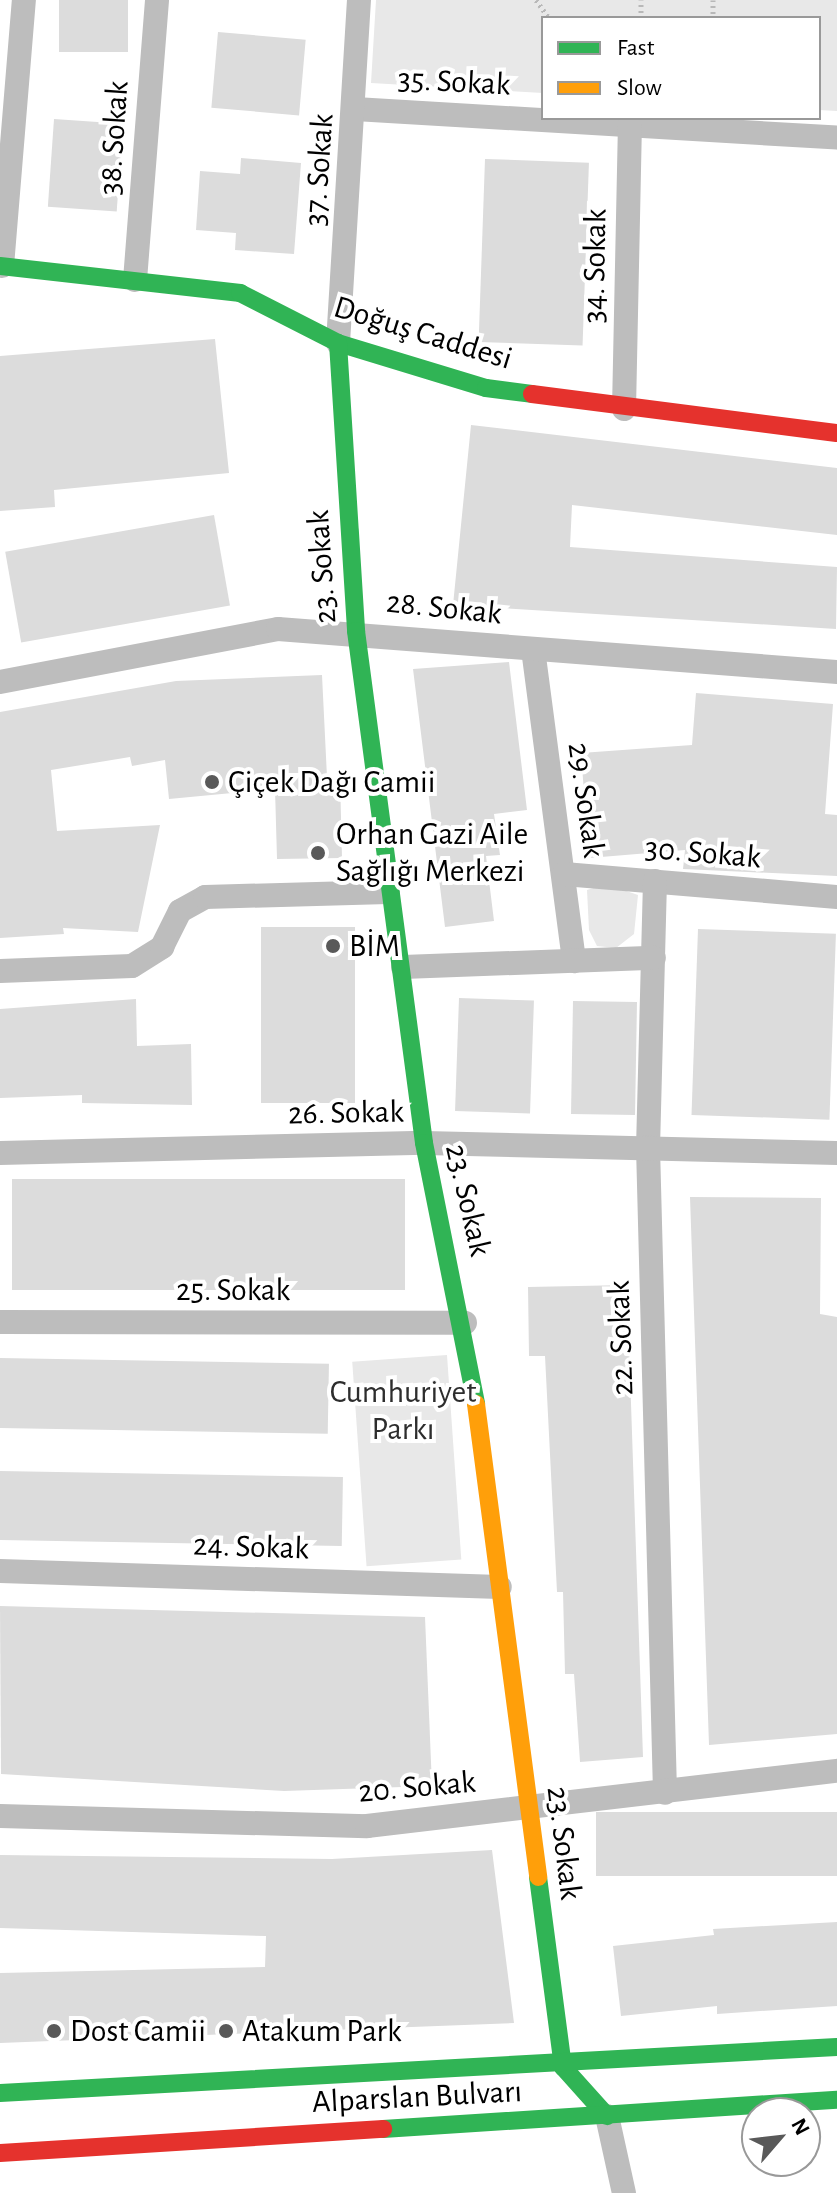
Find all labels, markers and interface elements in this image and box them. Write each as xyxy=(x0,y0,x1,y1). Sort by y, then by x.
legend xyxy=(541,16,821,120)
text: Fast xyxy=(617,36,654,60)
street label: 35. Sokak xyxy=(397,60,511,104)
text: Slow xyxy=(617,76,662,100)
street label: 38. Sokak xyxy=(91,80,137,196)
street label: 37. Sokak xyxy=(296,112,342,228)
street label: 34. Sokak xyxy=(575,208,615,324)
street label: Doğuş Caddesi xyxy=(329,288,517,378)
street label: 23. Sokak xyxy=(299,509,345,625)
street label: 28. Sokak xyxy=(384,583,504,633)
street label: 29. Sokak xyxy=(559,740,613,860)
place label: Çiçek Dağı Camii xyxy=(228,763,436,801)
marker: Çiçek Dağı Camii xyxy=(203,773,221,791)
place label: Orhan Gazi Aile Sağlığı Merkezi xyxy=(336,816,528,891)
street label: 30. Sokak xyxy=(643,829,763,877)
marker: Orhan Gazi Aile Sağlığı Merkezi xyxy=(307,842,329,864)
place label: BİM xyxy=(349,927,400,965)
marker: BİM xyxy=(324,937,342,955)
street label: 26. Sokak xyxy=(288,1093,404,1133)
street label: 23. Sokak xyxy=(436,1140,500,1260)
street label: 25. Sokak xyxy=(176,1271,290,1309)
street label: 22. Sokak xyxy=(600,1280,642,1396)
park label: Cumhuriyet Parkı xyxy=(330,1374,476,1449)
street label: 24. Sokak xyxy=(192,1526,310,1568)
street label: 20. Sokak xyxy=(357,1763,477,1811)
street label: 23. Sokak xyxy=(538,1784,590,1902)
place label: Dost Camii xyxy=(70,2012,206,2050)
place label: Atakum Park xyxy=(242,2012,402,2050)
marker: Dost Camii xyxy=(45,2022,63,2040)
marker: Atakum Park xyxy=(217,2022,235,2040)
street label: Alparslan Bulvarı xyxy=(311,2072,523,2122)
north arrow xyxy=(741,2097,821,2177)
text: N xyxy=(787,2115,814,2139)

